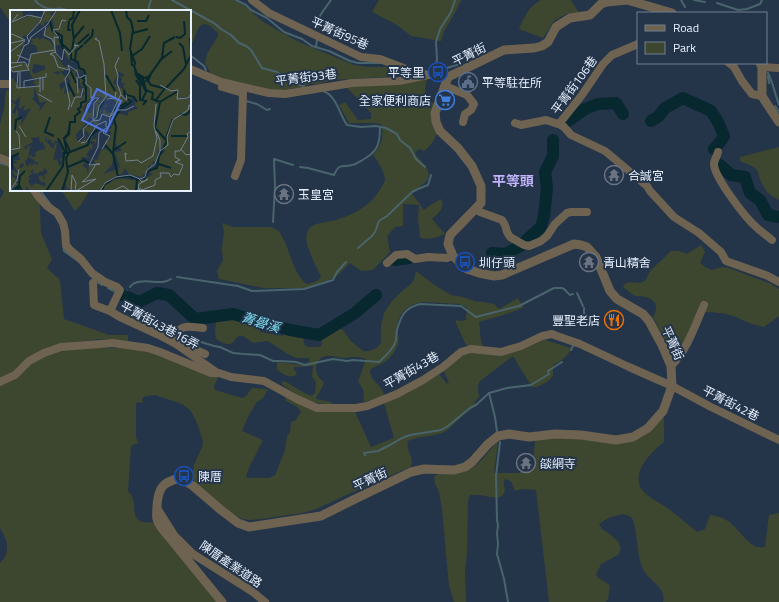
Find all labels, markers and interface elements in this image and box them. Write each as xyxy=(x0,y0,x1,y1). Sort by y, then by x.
inset map xyxy=(10,10,191,191)
street label: 平菁街95巷 xyxy=(308,12,372,54)
legend xyxy=(637,12,767,64)
text: Road xyxy=(673,18,699,37)
street label: 平菁街 xyxy=(449,38,489,70)
text: Park xyxy=(673,38,696,57)
street label: 平菁街106巷 xyxy=(546,52,602,118)
bus stop icon: 平等里 xyxy=(427,61,449,83)
place label: 平等里 xyxy=(388,63,424,82)
street label: 平菁街93巷 xyxy=(274,64,338,90)
public building icon: 平等駐在所 xyxy=(457,71,479,93)
place label: 平等駐在所 xyxy=(482,73,542,92)
supermarket icon: 全家便利商店 xyxy=(434,89,456,111)
place label: 全家便利商店 xyxy=(359,91,431,110)
temple icon: 合誠宮 xyxy=(603,164,625,186)
place label: 合誠宮 xyxy=(628,166,664,185)
district label: 平等頭 xyxy=(492,170,534,191)
temple icon: 玉皇宮 xyxy=(273,183,295,205)
place label: 玉皇宮 xyxy=(298,185,334,204)
bus stop icon: 圳仔頭 xyxy=(454,251,476,273)
temple icon: 青山精舍 xyxy=(578,251,600,273)
place label: 圳仔頭 xyxy=(479,253,515,272)
place label: 青山精舍 xyxy=(603,253,651,272)
street label: 平菁街43巷16弄 xyxy=(117,296,203,354)
water label: 菁礐溪 xyxy=(239,307,284,338)
restaurant icon: 豐聖老店 xyxy=(603,309,625,331)
place label: 豐聖老店 xyxy=(552,311,600,330)
street label: 平菁街 xyxy=(657,323,689,363)
street label: 平菁街43巷 xyxy=(380,346,442,394)
street label: 平菁街42巷 xyxy=(699,381,763,425)
temple icon: 燄網寺 xyxy=(515,452,537,474)
place label: 燄網寺 xyxy=(540,454,576,473)
street label: 平菁街 xyxy=(350,463,390,495)
bus stop icon: 陳厝 xyxy=(173,465,195,487)
place label: 陳厝 xyxy=(198,467,222,486)
street label: 陳厝產業道路 xyxy=(196,536,266,592)

